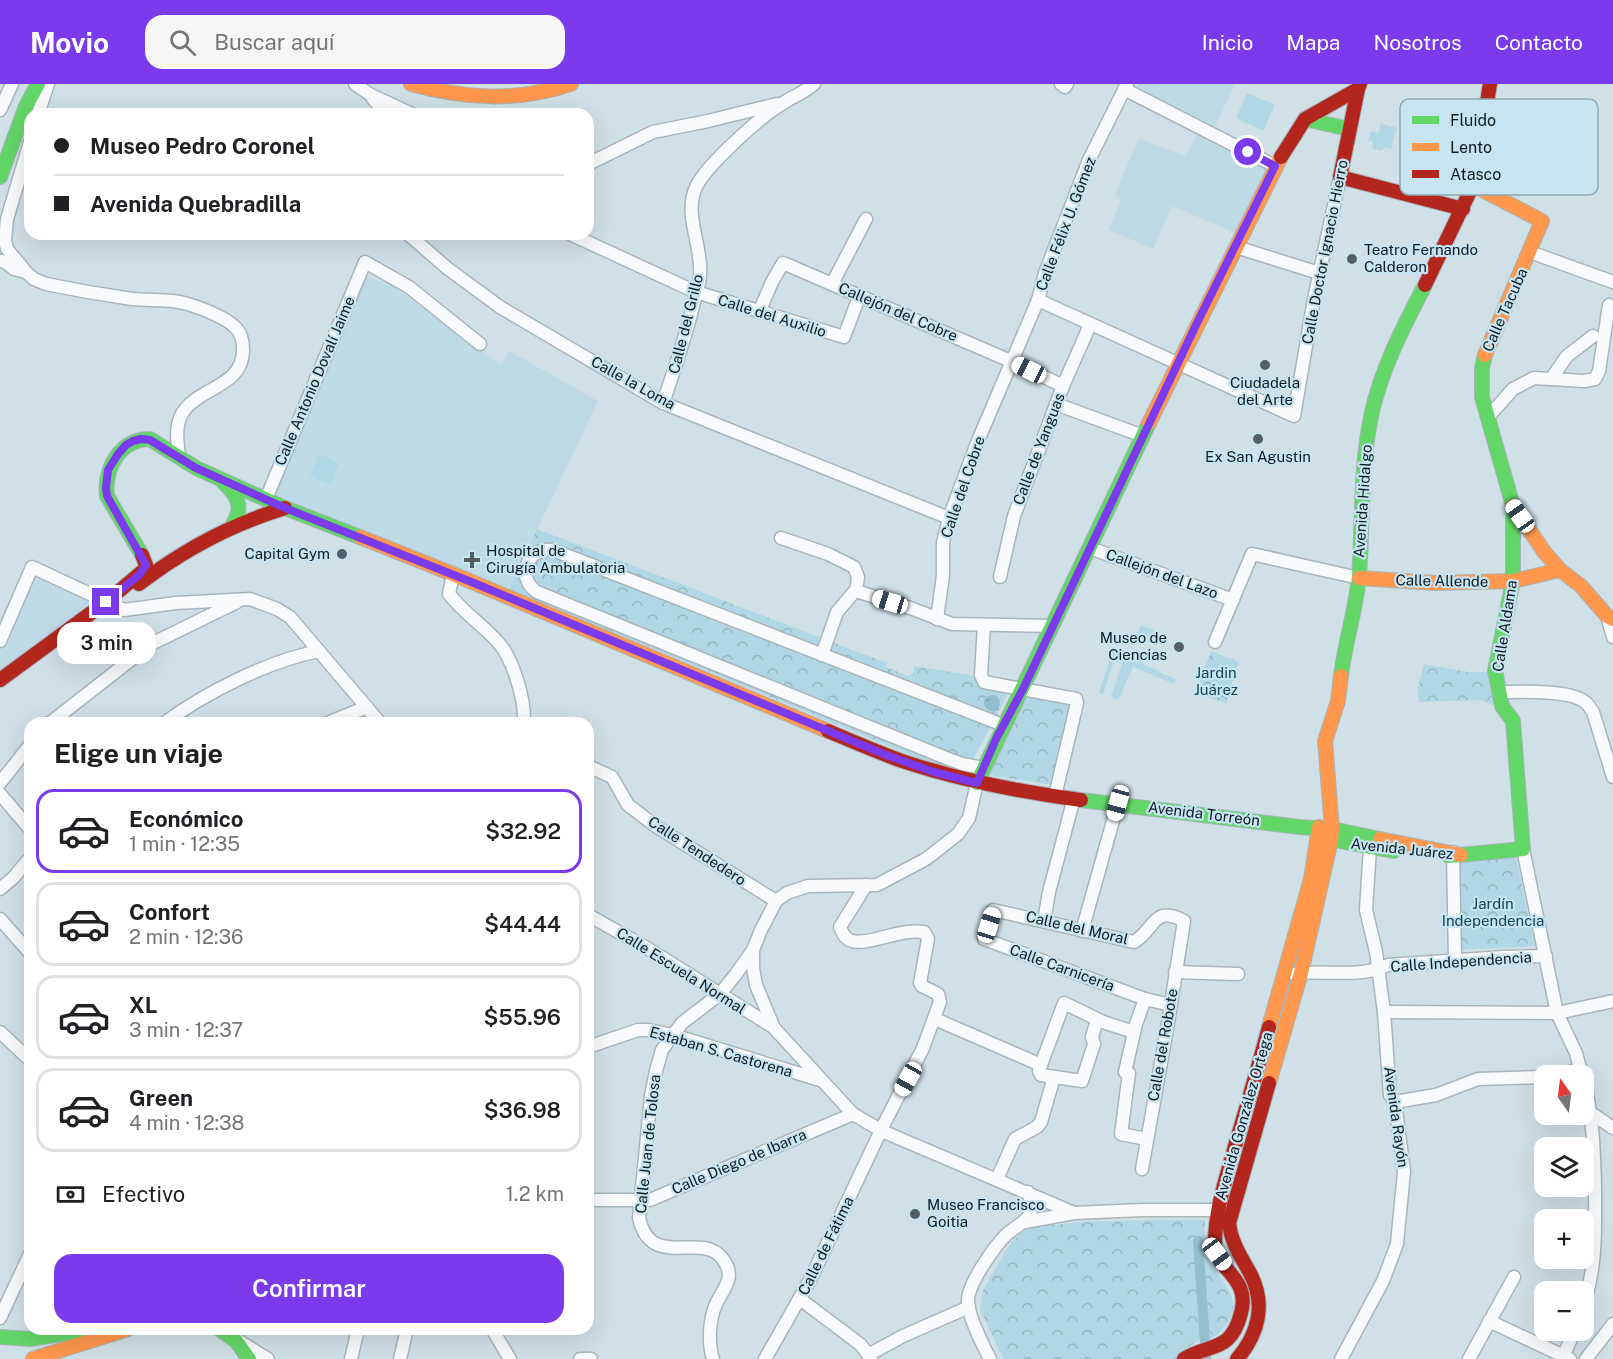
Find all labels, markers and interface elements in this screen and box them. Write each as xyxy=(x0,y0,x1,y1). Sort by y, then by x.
search box xyxy=(145,15,565,69)
text: Movio xyxy=(30,26,109,59)
icon: search xyxy=(166,26,199,59)
text: Buscar aquí xyxy=(214,29,334,55)
text: Inicio xyxy=(1202,30,1253,55)
text: Mapa xyxy=(1286,30,1340,55)
text: Nosotros xyxy=(1373,30,1462,55)
text: Contacto xyxy=(1495,30,1583,55)
legend xyxy=(1400,99,1598,195)
text: Fluido xyxy=(1450,111,1496,130)
text: Museo Pedro Coronel xyxy=(90,133,315,159)
route start xyxy=(1234,138,1261,165)
text: Lento xyxy=(1450,138,1492,157)
street label: Calle Félix U. Gómez xyxy=(1032,155,1099,293)
street label: Calle Doctor Ignacio Hierro xyxy=(1298,158,1351,345)
text: Atasco xyxy=(1450,165,1501,184)
text: Avenida Quebradilla xyxy=(90,191,301,217)
place label: Teatro Fernando Calderon xyxy=(1364,241,1478,275)
marker: Teatro Fernando Calderon xyxy=(1345,252,1359,266)
street label: Calle Tacuba xyxy=(1479,265,1530,354)
street label: Calle del Grillo xyxy=(665,272,706,375)
street label: Callejón del Cobre xyxy=(836,279,960,344)
street label: Calle del Auxilio xyxy=(716,291,829,340)
street label: Calle Antonio Dovalí Jaime xyxy=(271,294,358,468)
street label: Calle la Loma xyxy=(588,352,678,413)
car xyxy=(1009,354,1049,386)
marker: Ciudadela del Arte xyxy=(1258,358,1272,372)
place label: Ciudadela del Arte xyxy=(1230,374,1300,408)
street label: Calle de Yanguas xyxy=(1009,390,1068,507)
marker: Ex San Agustin xyxy=(1251,432,1265,446)
street label: Calle del Cobre xyxy=(937,434,988,540)
street label: Avenida Hidalgo xyxy=(1350,444,1375,558)
place label: Ex San Agustin xyxy=(1205,448,1311,465)
car xyxy=(1502,496,1538,536)
place label: Hospital de Cirugía Ambulatoria xyxy=(486,542,625,576)
place label: Capital Gym xyxy=(245,545,330,562)
street label: Callejón del Lazo xyxy=(1104,545,1221,602)
marker: Capital Gym xyxy=(335,547,349,561)
marker: Hospital de Cirugía Ambulatoria xyxy=(463,551,481,569)
street label: Calle Allende xyxy=(1395,571,1489,590)
street label: Calle Aldama xyxy=(1489,579,1520,673)
route end xyxy=(92,588,119,615)
car xyxy=(870,588,910,616)
callout: 3 min xyxy=(57,623,156,665)
place label: Museo de Ciencias xyxy=(1100,629,1167,663)
text: 3 min xyxy=(80,631,133,655)
marker: Museo de Ciencias xyxy=(1172,640,1186,654)
park label: Jardin Juárez xyxy=(1194,664,1238,698)
text: Elige un viaje xyxy=(54,737,223,769)
car xyxy=(1105,783,1131,823)
street label: Avenida Torreón xyxy=(1147,798,1261,829)
icon: car xyxy=(57,804,111,858)
text: Económico xyxy=(129,806,244,832)
street label: Calle Tendedero xyxy=(645,813,749,889)
text: $32.92 xyxy=(485,818,561,844)
text: 1 min · 12:35 xyxy=(129,832,240,856)
street label: Avenida Juárez xyxy=(1350,835,1454,862)
park label: Jardín Independencia xyxy=(1442,895,1544,929)
icon: car xyxy=(57,897,111,951)
text: Confort xyxy=(129,899,210,925)
car xyxy=(975,905,1003,945)
street label: Calle del Moral xyxy=(1024,907,1130,948)
text: $44.44 xyxy=(484,911,561,937)
street label: Calle Escuela Normal xyxy=(614,924,749,1017)
text: 2 min · 12:36 xyxy=(129,925,243,949)
street label: Calle Carnicería xyxy=(1007,941,1117,994)
street label: Calle Independencia xyxy=(1390,948,1532,975)
street label: Calle del Robote xyxy=(1144,987,1181,1103)
icon: car xyxy=(57,990,111,1044)
text: XL xyxy=(129,992,157,1018)
text: $55.96 xyxy=(484,1004,561,1030)
text: 3 min · 12:37 xyxy=(129,1018,243,1042)
street label: Estaban S. Castorena xyxy=(648,1023,795,1080)
street label: Avenida González Ortega xyxy=(1211,1030,1276,1202)
car xyxy=(891,1059,925,1099)
street label: Avenida Rayón xyxy=(1381,1065,1412,1169)
north arrow xyxy=(1534,1065,1594,1125)
map controls xyxy=(1534,1065,1594,1341)
street label: Calle Juan de Tolosa xyxy=(632,1074,663,1214)
icon: car xyxy=(57,1083,111,1137)
text: Green xyxy=(129,1085,193,1111)
text: $36.98 xyxy=(484,1097,561,1123)
text: 4 min · 12:38 xyxy=(129,1111,245,1135)
street label: Calle Diego de Ibarra xyxy=(669,1125,809,1198)
button: layers xyxy=(1534,1137,1594,1197)
icon: cash xyxy=(54,1178,87,1211)
text: Efectivo xyxy=(102,1181,185,1207)
text: 1.2 km xyxy=(506,1182,564,1206)
street label: Calle de Fátima xyxy=(794,1194,857,1298)
place label: Museo Francisco Goitia xyxy=(927,1196,1045,1230)
marker: Museo Francisco Goitia xyxy=(908,1207,922,1221)
button: + xyxy=(1534,1209,1594,1269)
car xyxy=(1199,1234,1235,1274)
button: Confirmar xyxy=(54,1254,564,1323)
button: − xyxy=(1534,1281,1594,1341)

